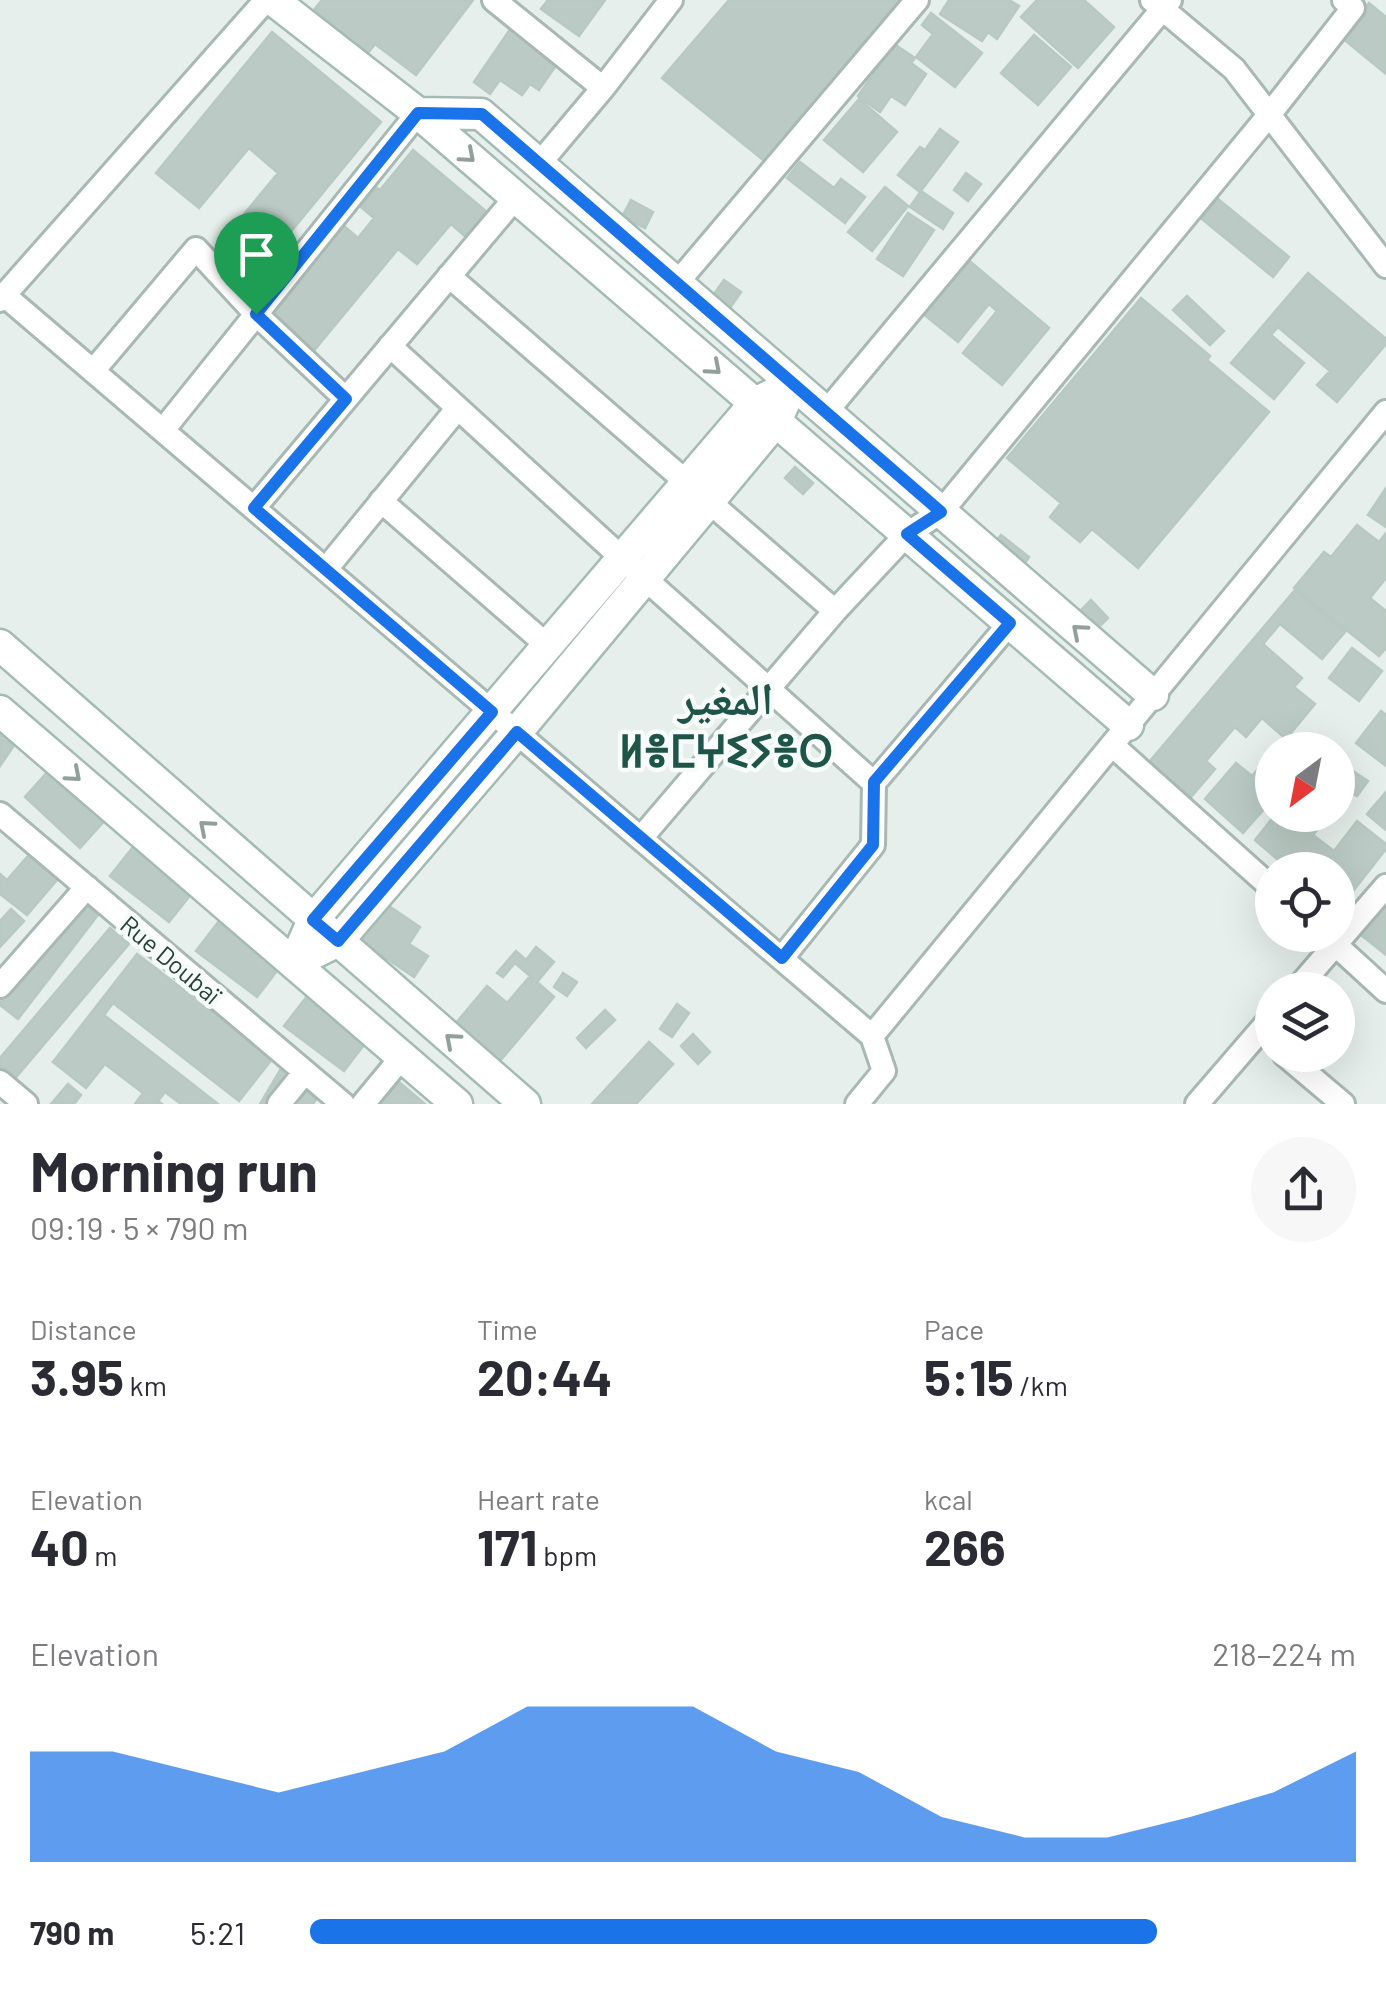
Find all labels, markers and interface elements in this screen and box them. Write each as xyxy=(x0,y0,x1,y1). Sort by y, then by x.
one-way arrow xyxy=(456,144,474,162)
pin xyxy=(214,212,299,315)
icon: arrive xyxy=(229,227,284,282)
one-way arrow xyxy=(703,356,721,374)
one-way arrow xyxy=(1072,625,1091,643)
district label: المغير ⵍⴻⵎⵖⵉⵢⴻⵔ xyxy=(619,670,833,776)
north arrow xyxy=(1255,732,1355,832)
map controls xyxy=(1255,732,1355,1072)
one-way arrow xyxy=(62,763,81,781)
one-way arrow xyxy=(199,821,218,839)
button: locate xyxy=(1255,852,1355,952)
street label: Rue Doubaï xyxy=(115,909,228,1011)
button: layers xyxy=(1255,972,1355,1072)
one-way arrow xyxy=(445,1034,464,1052)
text: Morning run xyxy=(30,1137,318,1203)
button: share xyxy=(1251,1137,1356,1242)
text: 09:19 · 5 × 790 m xyxy=(30,1208,249,1246)
text: Distance xyxy=(30,1312,137,1346)
text: Time xyxy=(477,1312,538,1346)
text: Pace xyxy=(924,1312,984,1346)
text: 3.95 xyxy=(30,1346,124,1406)
text: 20:44 xyxy=(477,1346,612,1406)
text: 5:15 xyxy=(924,1346,1014,1406)
text: km xyxy=(124,1368,167,1402)
text: /km xyxy=(1014,1368,1068,1402)
text: Elevation xyxy=(30,1482,143,1516)
text: Heart rate xyxy=(477,1482,600,1516)
text: kcal xyxy=(924,1482,973,1516)
text: 40 xyxy=(30,1516,89,1576)
text: 171 xyxy=(477,1516,538,1576)
text: 266 xyxy=(924,1516,1006,1576)
text: m xyxy=(89,1538,118,1572)
text: bpm xyxy=(538,1538,597,1572)
text: Elevation xyxy=(30,1634,159,1672)
text: 218–224 m xyxy=(1212,1634,1356,1672)
text: 790 m xyxy=(30,1913,114,1951)
text: 5:21 xyxy=(190,1913,245,1951)

